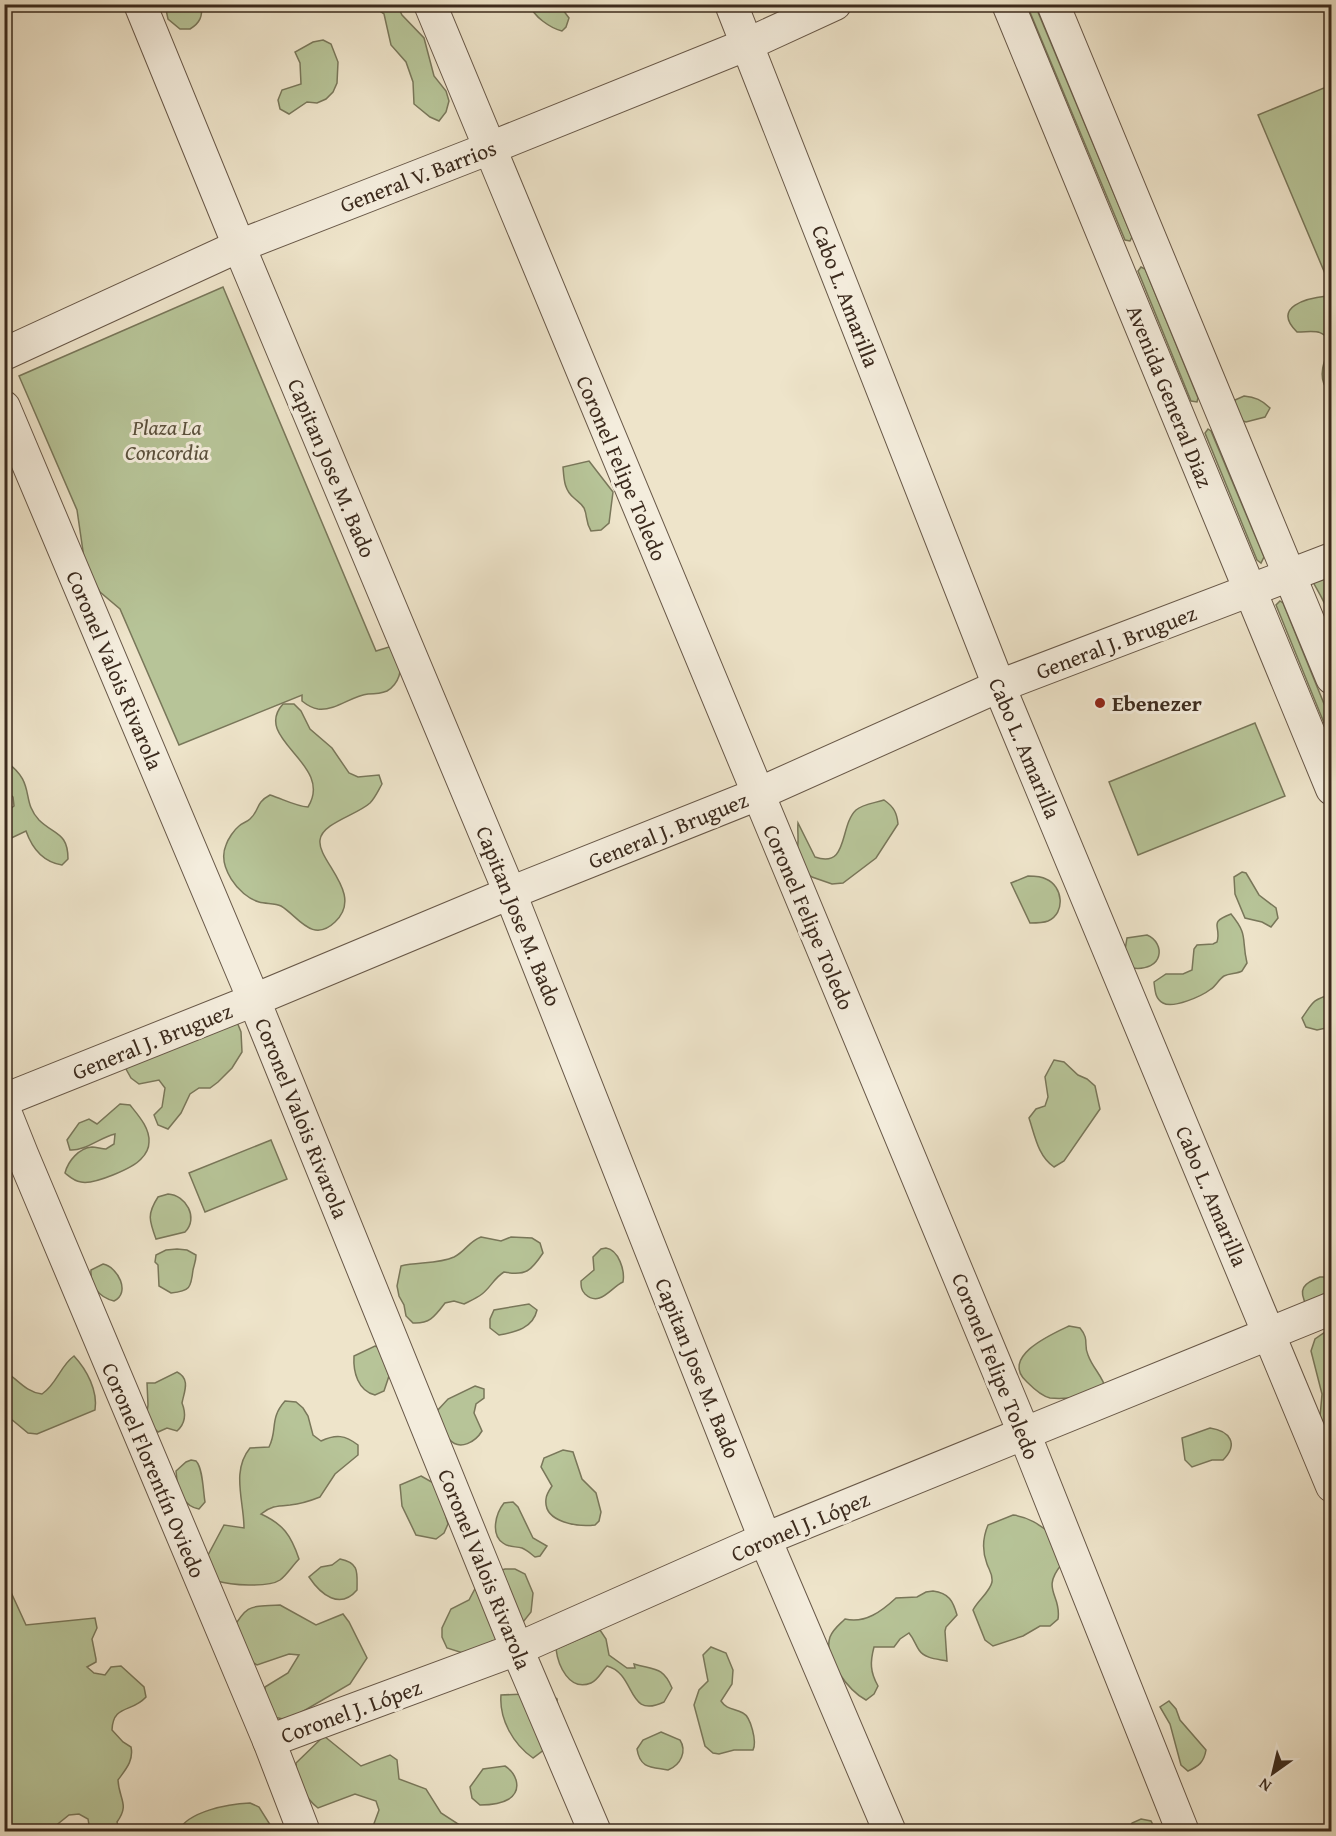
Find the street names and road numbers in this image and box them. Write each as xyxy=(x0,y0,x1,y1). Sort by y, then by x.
street label: General V. Barrios xyxy=(335,131,501,221)
street label: Cabo L. Amarilla xyxy=(804,220,888,373)
street label: Avenida General Diaz xyxy=(1119,300,1221,492)
street label: Coronel Felipe Toledo xyxy=(568,370,676,566)
street label: Capitan Jose M. Bado xyxy=(280,373,384,563)
street label: Coronel Valois Rivarola xyxy=(59,565,172,775)
street label: General J. Bruguez xyxy=(1031,597,1201,687)
street label: Cabo L. Amarilla xyxy=(981,673,1069,824)
street label: General J. Bruguez xyxy=(583,783,753,877)
street label: Coronel Felipe Toledo xyxy=(755,819,863,1015)
street label: Capitan Jose M. Bado xyxy=(468,821,570,1011)
street label: General J. Bruguez xyxy=(67,994,237,1088)
street label: Coronel Valois Rivarola xyxy=(247,1013,357,1224)
street label: Cabo L. Amarilla xyxy=(1168,1121,1256,1272)
street label: Coronel Felipe Toledo xyxy=(944,1268,1048,1464)
street label: Capitan Jose M. Bado xyxy=(647,1273,749,1463)
street label: Coronel Florentín Oviedo xyxy=(94,1357,214,1583)
street label: Coronel Valois Rivarola xyxy=(430,1464,540,1675)
street label: Coronel J. López xyxy=(726,1482,875,1570)
street label: Coronel J. López xyxy=(276,1671,426,1751)

